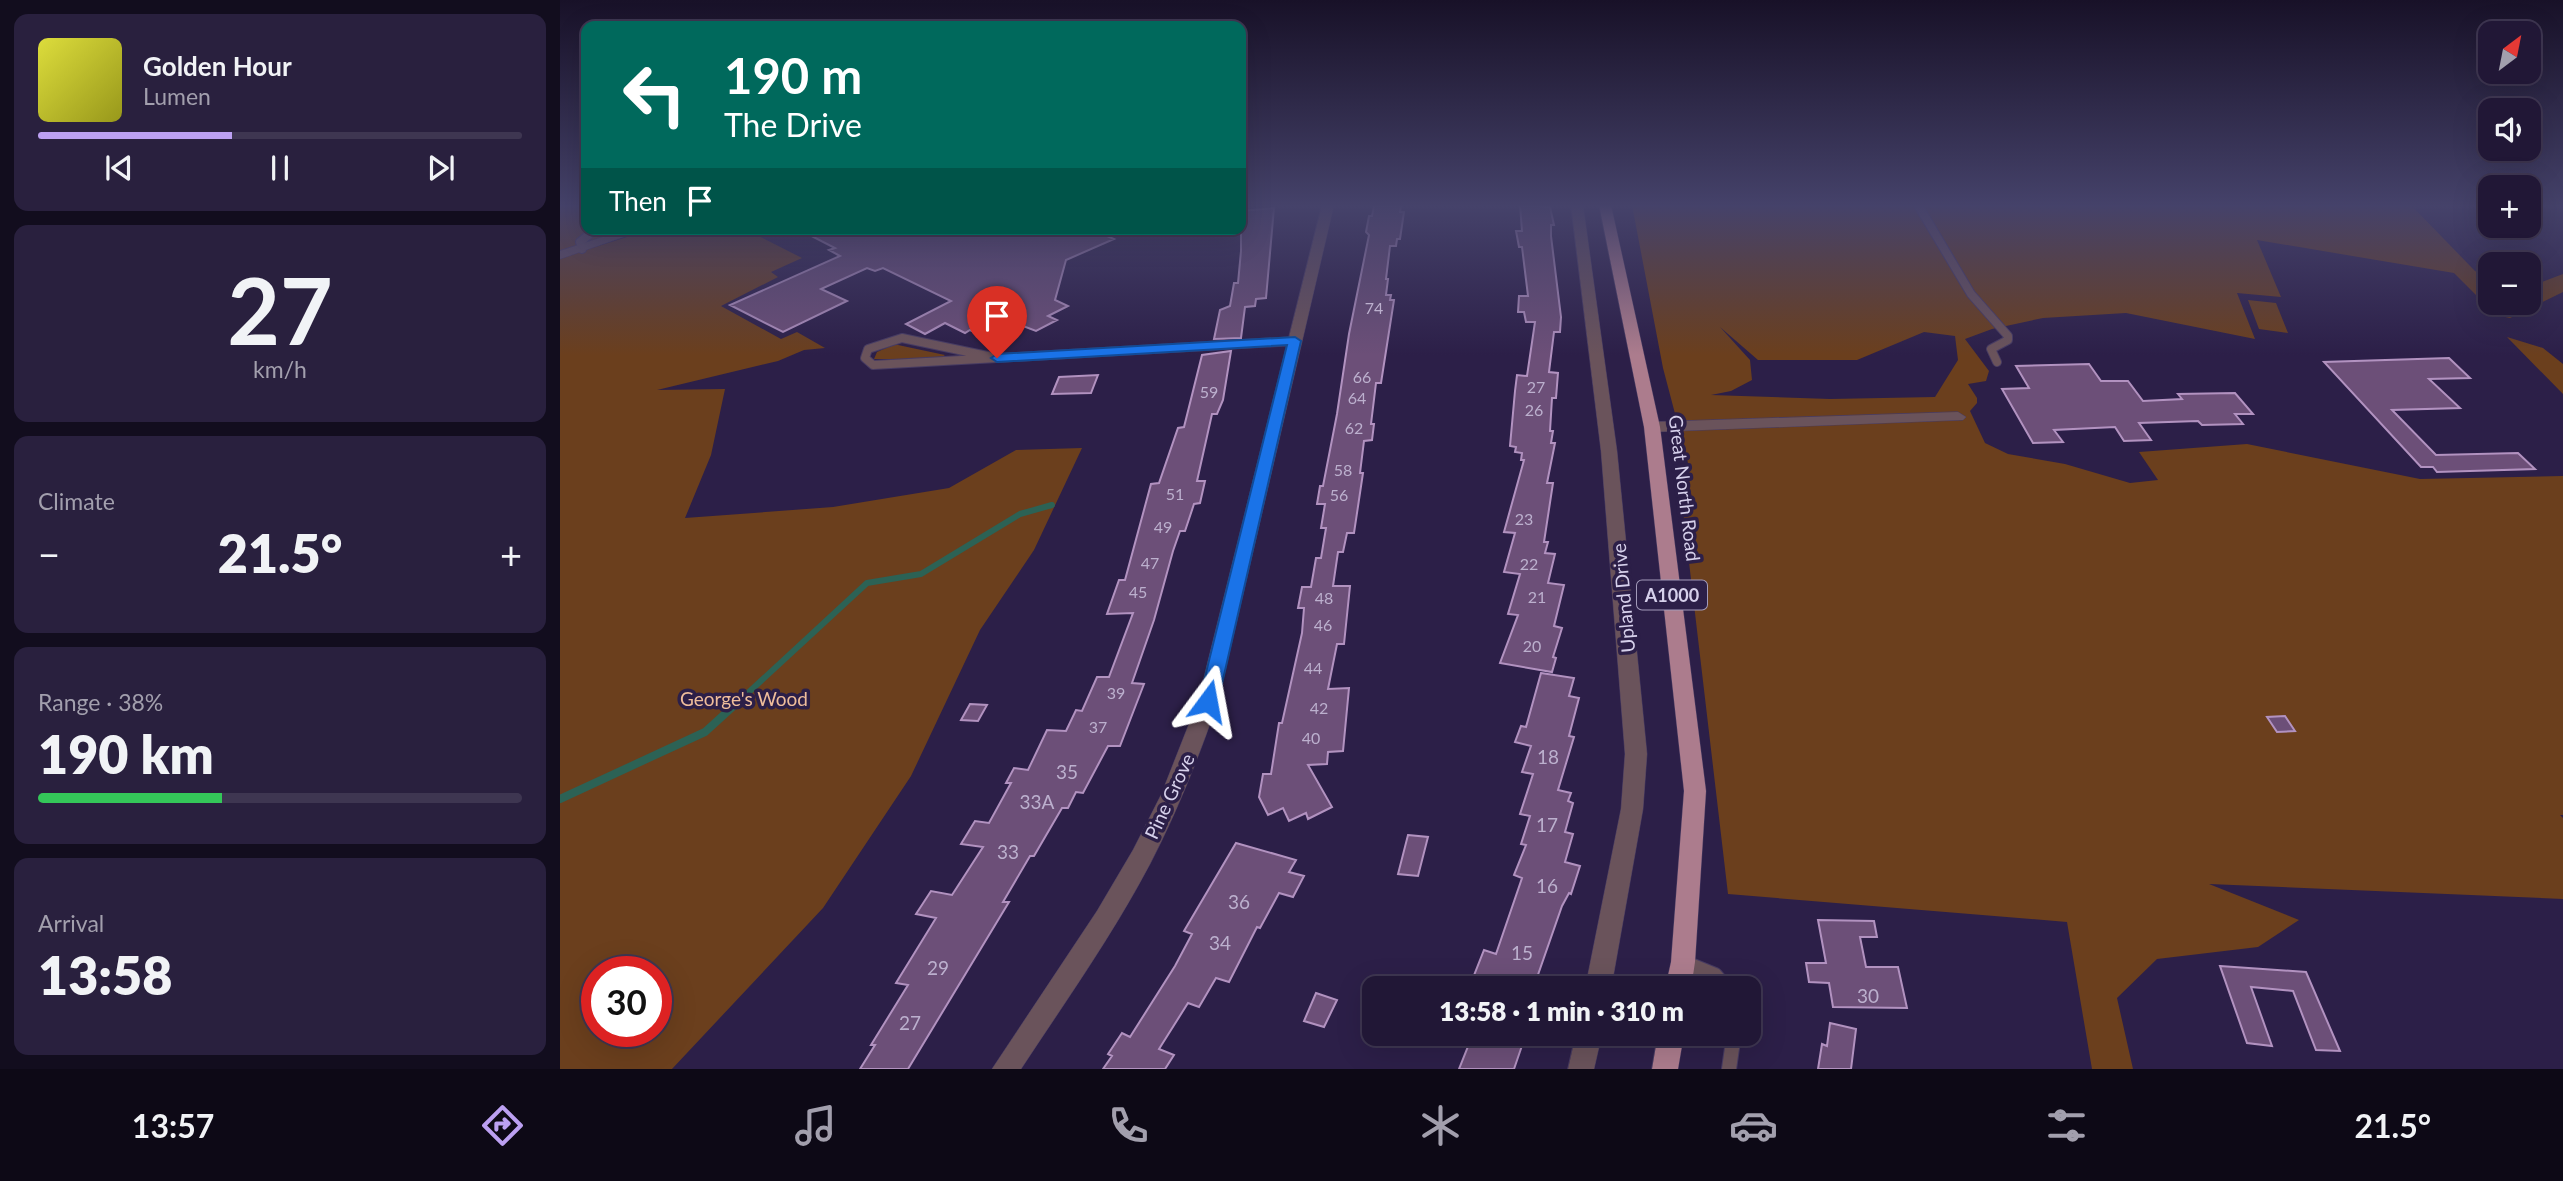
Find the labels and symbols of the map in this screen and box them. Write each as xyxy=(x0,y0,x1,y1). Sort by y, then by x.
north arrow xyxy=(2478,21,2541,84)
pin xyxy=(967,286,1027,358)
house number: 74 xyxy=(1365,298,1383,317)
house number: 66 xyxy=(1353,367,1371,386)
house number: 27 xyxy=(1527,377,1545,396)
house number: 59 xyxy=(1200,382,1218,401)
house number: 64 xyxy=(1348,388,1366,407)
house number: 26 xyxy=(1525,400,1543,419)
street label: Great North Road xyxy=(1665,413,1705,563)
house number: 62 xyxy=(1345,418,1363,437)
house number: 58 xyxy=(1334,460,1352,479)
house number: 51 xyxy=(1166,484,1184,503)
house number: 56 xyxy=(1330,485,1348,504)
house number: 23 xyxy=(1515,509,1533,528)
house number: 49 xyxy=(1154,517,1172,536)
street label: Upland Drive xyxy=(1607,542,1639,654)
house number: 47 xyxy=(1141,553,1159,572)
house number: 22 xyxy=(1520,554,1538,573)
road number: A1000 xyxy=(1637,580,1707,610)
house number: 45 xyxy=(1129,582,1147,601)
house number: 21 xyxy=(1528,587,1546,606)
house number: 48 xyxy=(1315,588,1333,607)
house number: 46 xyxy=(1314,615,1332,634)
house number: 20 xyxy=(1523,636,1541,655)
house number: 44 xyxy=(1304,658,1322,677)
position arrow xyxy=(1171,664,1245,738)
house number: 39 xyxy=(1107,683,1125,702)
park label: George's Wood xyxy=(680,687,808,710)
house number: 42 xyxy=(1310,698,1328,717)
house number: 37 xyxy=(1089,717,1107,736)
house number: 40 xyxy=(1302,728,1320,747)
house number: 18 xyxy=(1537,745,1559,768)
street label: Pine Grove xyxy=(1139,750,1199,842)
house number: 35 xyxy=(1056,760,1078,783)
house number: 33A xyxy=(1020,790,1055,813)
house number: 17 xyxy=(1536,813,1558,836)
house number: 33 xyxy=(997,840,1019,863)
house number: 16 xyxy=(1536,874,1558,897)
house number: 36 xyxy=(1228,890,1250,913)
house number: 34 xyxy=(1209,931,1231,954)
house number: 15 xyxy=(1511,941,1533,964)
speed limit sign: 30 xyxy=(581,956,672,1047)
house number: 29 xyxy=(927,956,949,979)
house number: 30 xyxy=(1857,984,1879,1007)
house number: 27 xyxy=(899,1011,921,1034)

